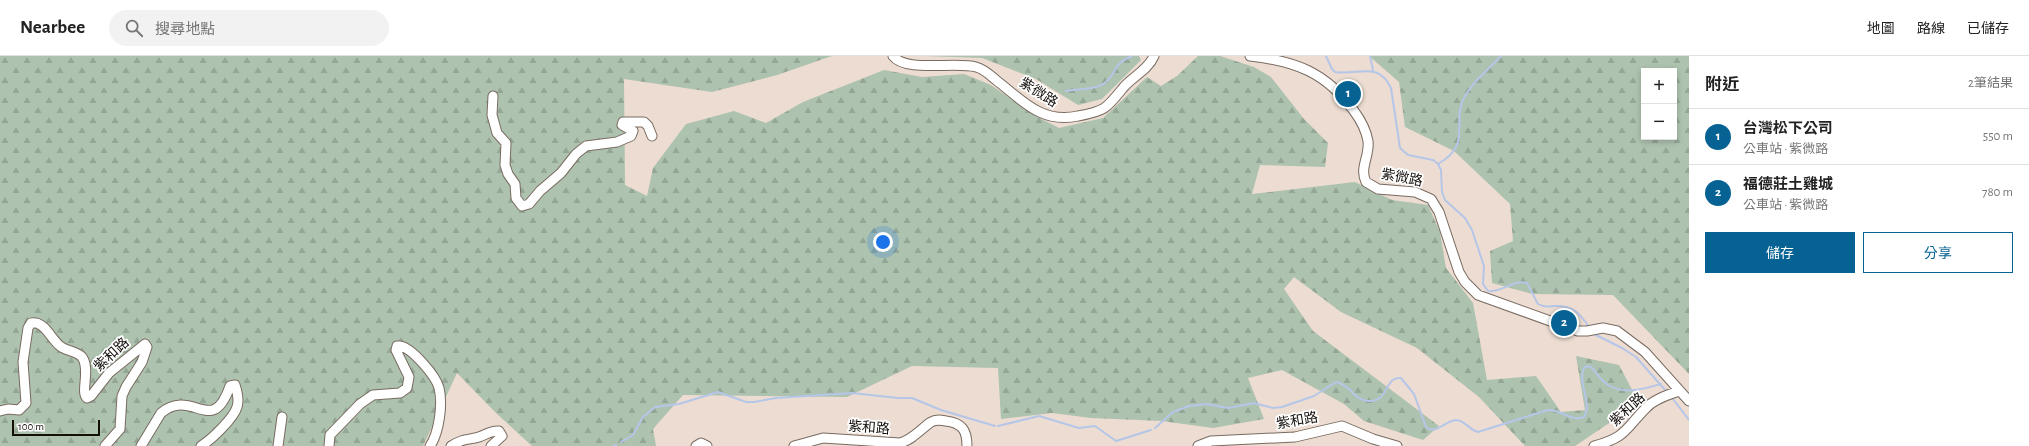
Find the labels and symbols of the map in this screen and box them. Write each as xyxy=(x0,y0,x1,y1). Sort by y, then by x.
street label: 紫微路 xyxy=(1017,75,1061,110)
pin: 1 xyxy=(1335,79,1361,109)
street label: 紫微路 xyxy=(1380,166,1424,189)
your location xyxy=(873,232,893,252)
pin: 2 xyxy=(1551,308,1577,338)
street label: 紫和路 xyxy=(91,335,132,374)
street label: 紫和路 xyxy=(1607,390,1648,429)
street label: 紫和路 xyxy=(1275,409,1319,432)
scale bar xyxy=(12,418,100,437)
street label: 紫和路 xyxy=(847,418,891,437)

